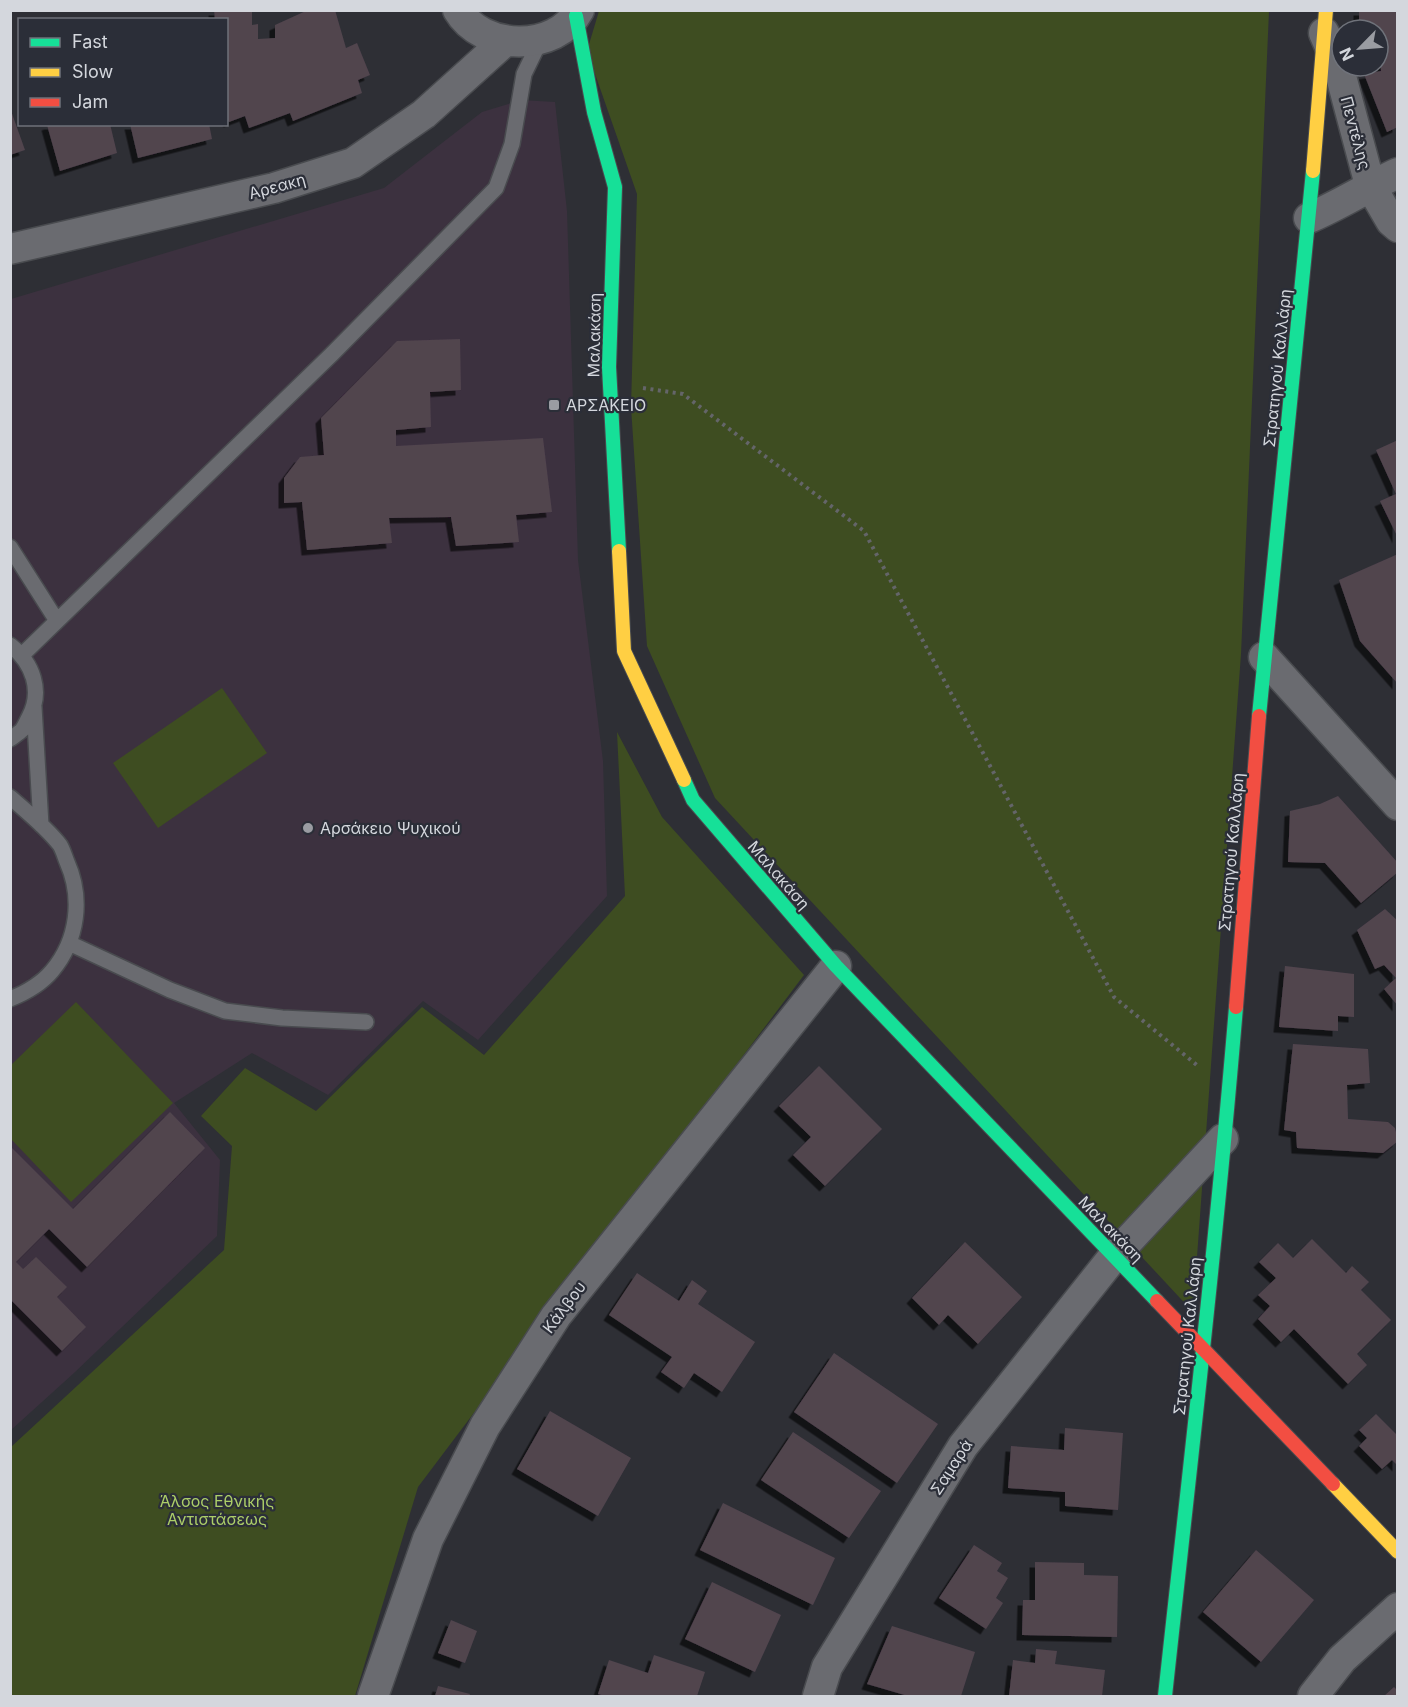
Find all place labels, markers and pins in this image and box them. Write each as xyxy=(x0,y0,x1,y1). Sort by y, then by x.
place label: ΑΡΣΑΚΕΙΟ xyxy=(566,395,646,415)
marker: ΑΡΣΑΚΕΙΟ xyxy=(547,398,561,412)
place label: Αρσάκειο Ψυχικού xyxy=(320,818,461,838)
marker: Αρσάκειο Ψυχικού xyxy=(301,821,315,835)

